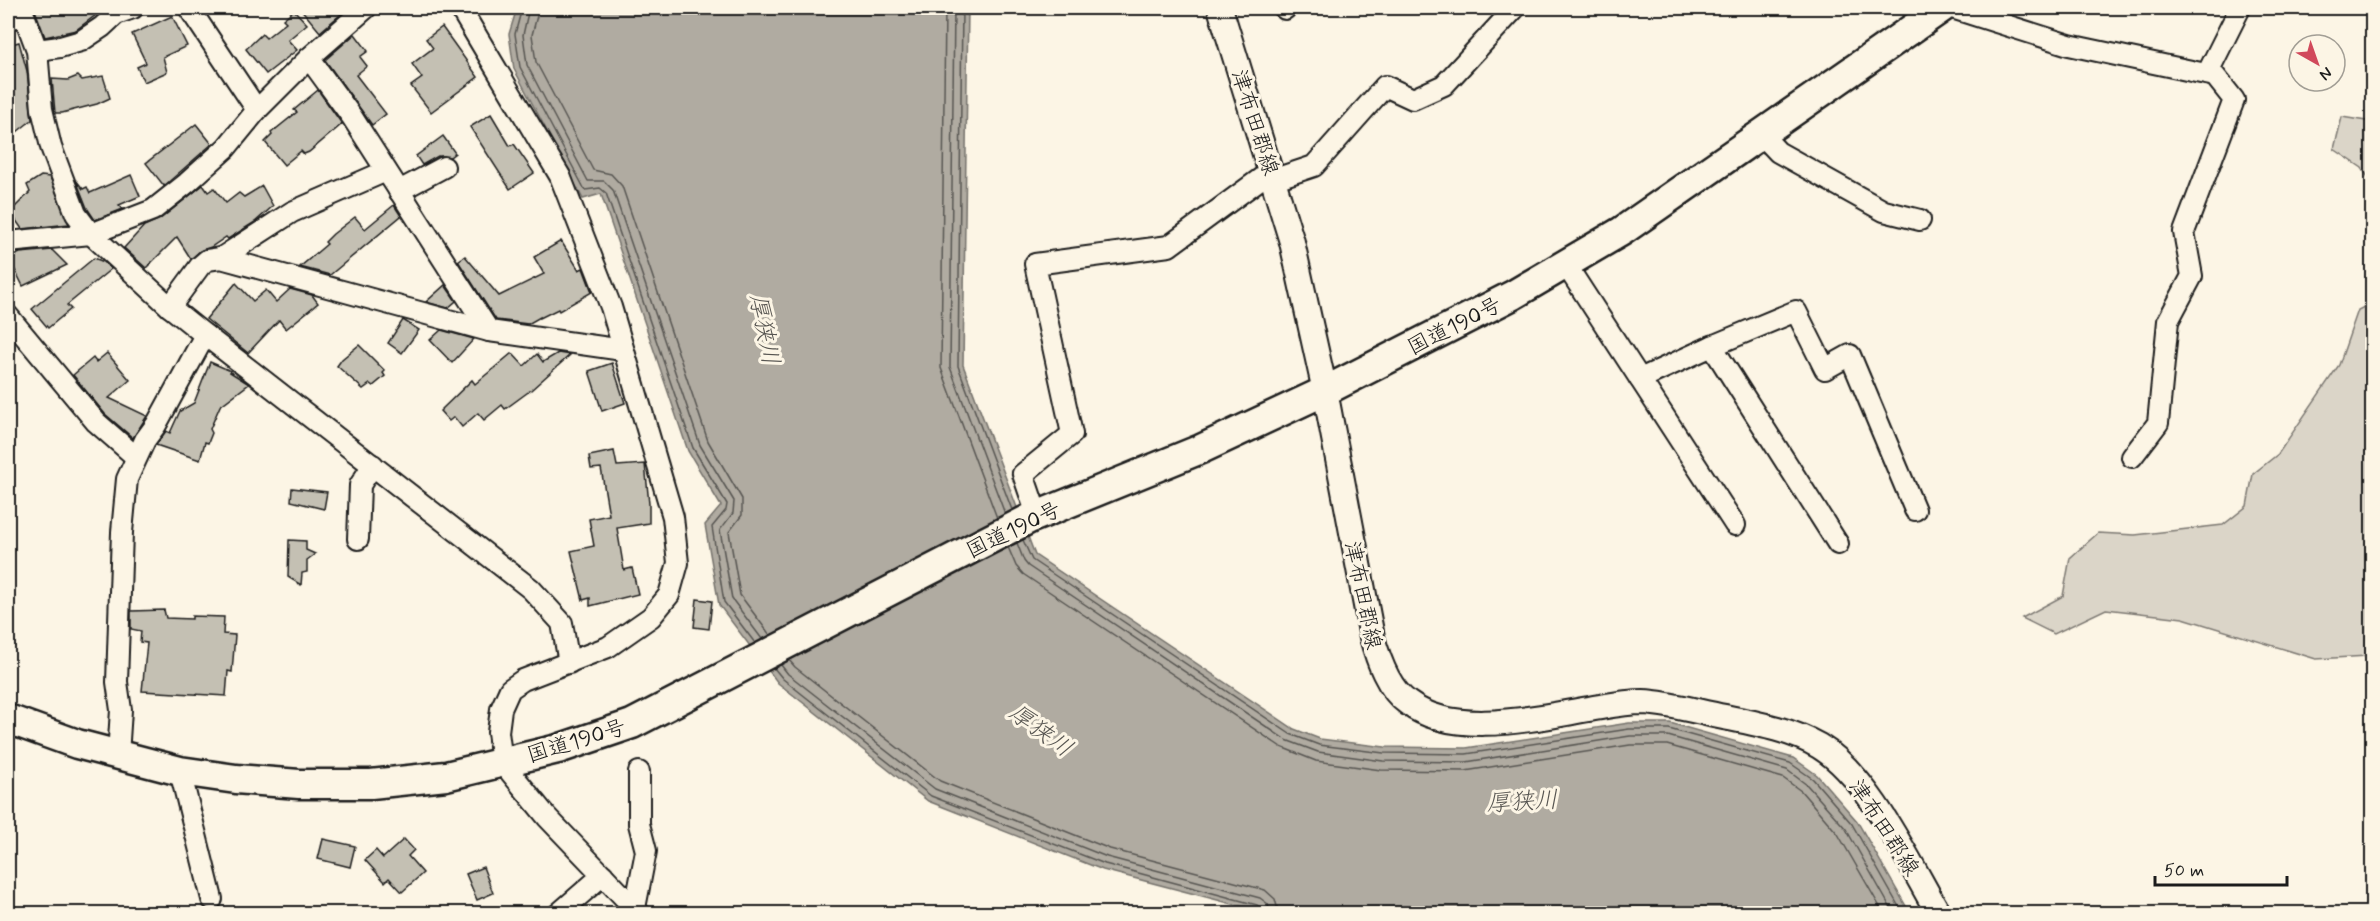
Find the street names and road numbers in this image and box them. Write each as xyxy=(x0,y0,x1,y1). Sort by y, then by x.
street label: 津布田郡線 xyxy=(1224,66,1284,179)
street label: 国道190号 xyxy=(1403,291,1507,362)
street label: 国道190号 xyxy=(962,496,1066,566)
street label: 津布田郡線 xyxy=(1337,539,1387,652)
street label: 国道190号 xyxy=(524,714,630,770)
street label: 津布田郡線 xyxy=(1842,774,1925,882)

